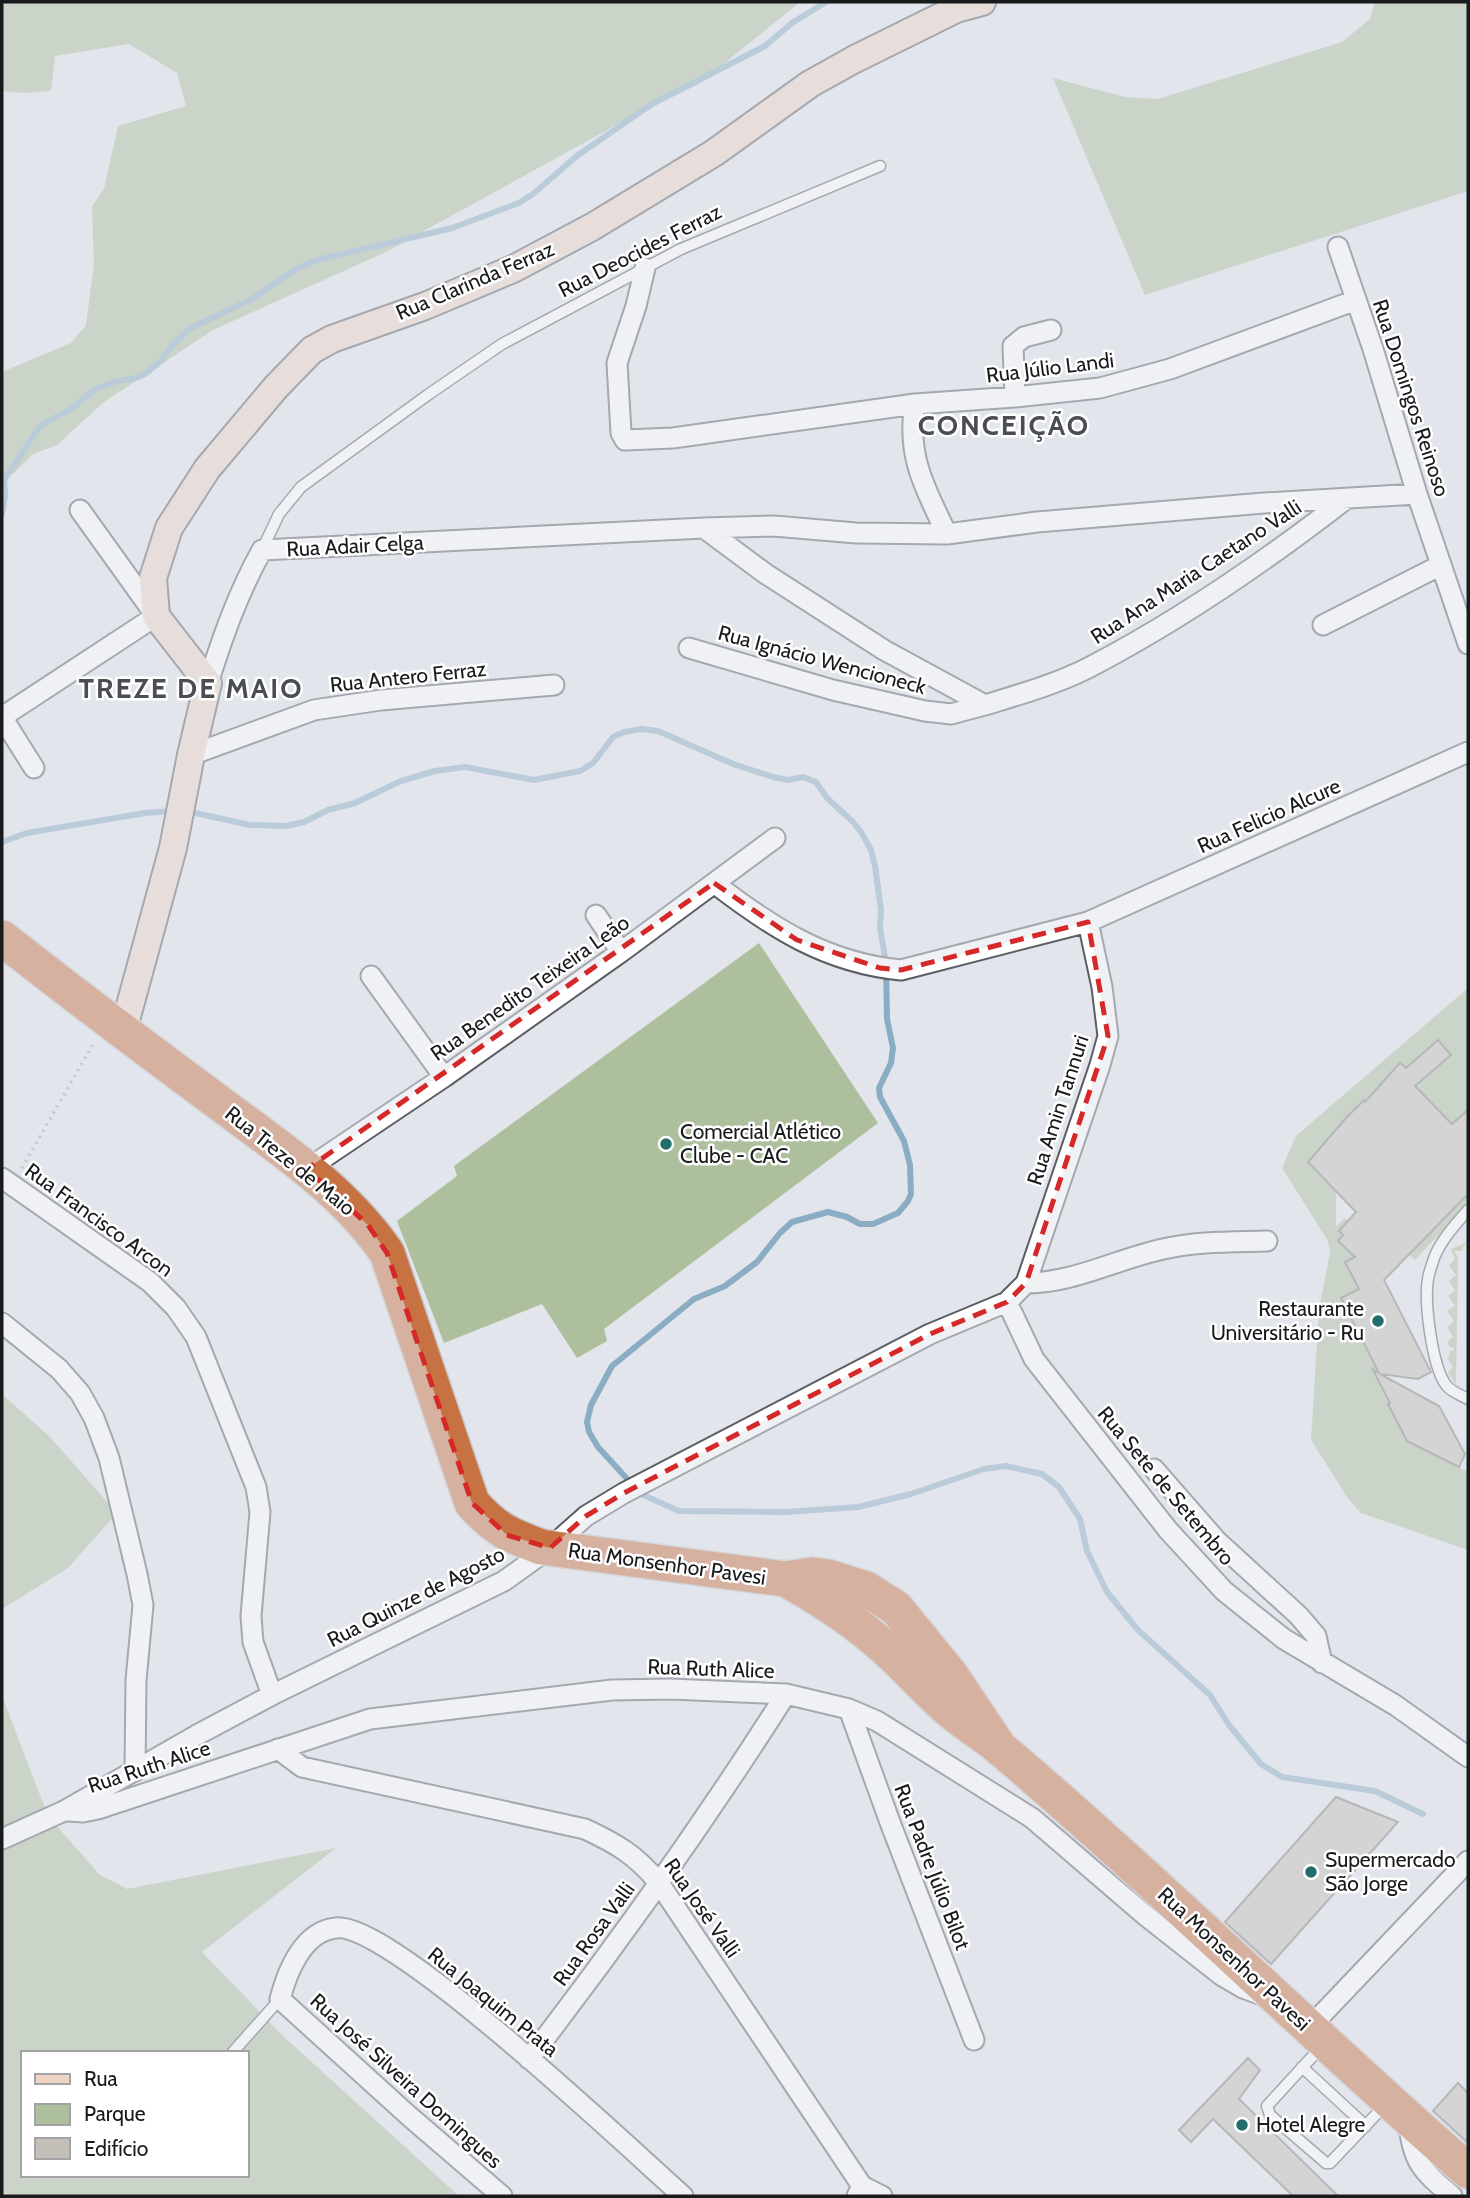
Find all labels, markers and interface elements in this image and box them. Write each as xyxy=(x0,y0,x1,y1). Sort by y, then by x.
street label: Rua Deocides Ferraz xyxy=(554,199,725,302)
street label: Rua Clarinda Ferraz xyxy=(392,236,558,325)
street label: Rua Domingos Reinoso xyxy=(1368,296,1455,500)
street label: Rua Júlio Landi xyxy=(985,347,1115,388)
district label: CONCEIÇÃO xyxy=(918,408,1090,442)
street label: Rua Ana Maria Caetano Valli xyxy=(1086,494,1306,649)
street label: Rua Adair Celga xyxy=(286,529,424,562)
street label: Rua Ignácio Wencioneck xyxy=(715,620,929,699)
street label: Rua Antero Ferraz xyxy=(329,656,487,697)
district label: TREZE DE MAIO xyxy=(79,671,303,705)
street label: Rua Felicio Alcure xyxy=(1193,773,1344,858)
street label: Rua Benedito Teixeira Leão xyxy=(426,909,634,1066)
street label: Rua Amin Tannuri xyxy=(1022,1032,1094,1188)
street label: Rua Treze de Maio xyxy=(220,1101,360,1221)
place label: Comercial Atlético Clube - CAC xyxy=(680,1119,841,1168)
marker: Comercial Atlético Clube - CAC xyxy=(658,1136,674,1152)
street label: Rua Francisco Arcon xyxy=(20,1157,178,1282)
place label: Restaurante Universitário - Ru xyxy=(1211,1296,1364,1345)
marker: Restaurante Universitário - Ru xyxy=(1370,1313,1386,1329)
street label: Rua Sete de Setembro xyxy=(1093,1401,1240,1570)
street label: Rua Monsenhor Pavesi xyxy=(567,1537,767,1590)
street label: Rua Quinze de Agosto xyxy=(323,1541,509,1652)
street label: Rua Ruth Alice xyxy=(647,1654,775,1683)
street label: Rua Ruth Alice xyxy=(85,1735,213,1798)
street label: Rua Padre Júlio Bilot xyxy=(889,1780,976,1953)
place label: Supermercado São Jorge xyxy=(1325,1847,1456,1896)
street label: Rua José Valli xyxy=(659,1853,746,1962)
marker: Supermercado São Jorge xyxy=(1303,1864,1319,1880)
street label: Rua Rosa Valli xyxy=(548,1877,640,1990)
street label: Rua Monsenhor Pavesi xyxy=(1153,1882,1316,2036)
street label: Rua Joaquim Prata xyxy=(423,1941,564,2062)
street label: Rua José Silveira Domingues xyxy=(305,1988,508,2174)
legend xyxy=(21,2051,248,2177)
text: Rua xyxy=(84,2066,118,2091)
text: Parque xyxy=(84,2101,146,2126)
place label: Hotel Alegre xyxy=(1256,2112,1366,2137)
marker: Hotel Alegre xyxy=(1234,2117,1250,2133)
text: Edifício xyxy=(84,2136,148,2161)

